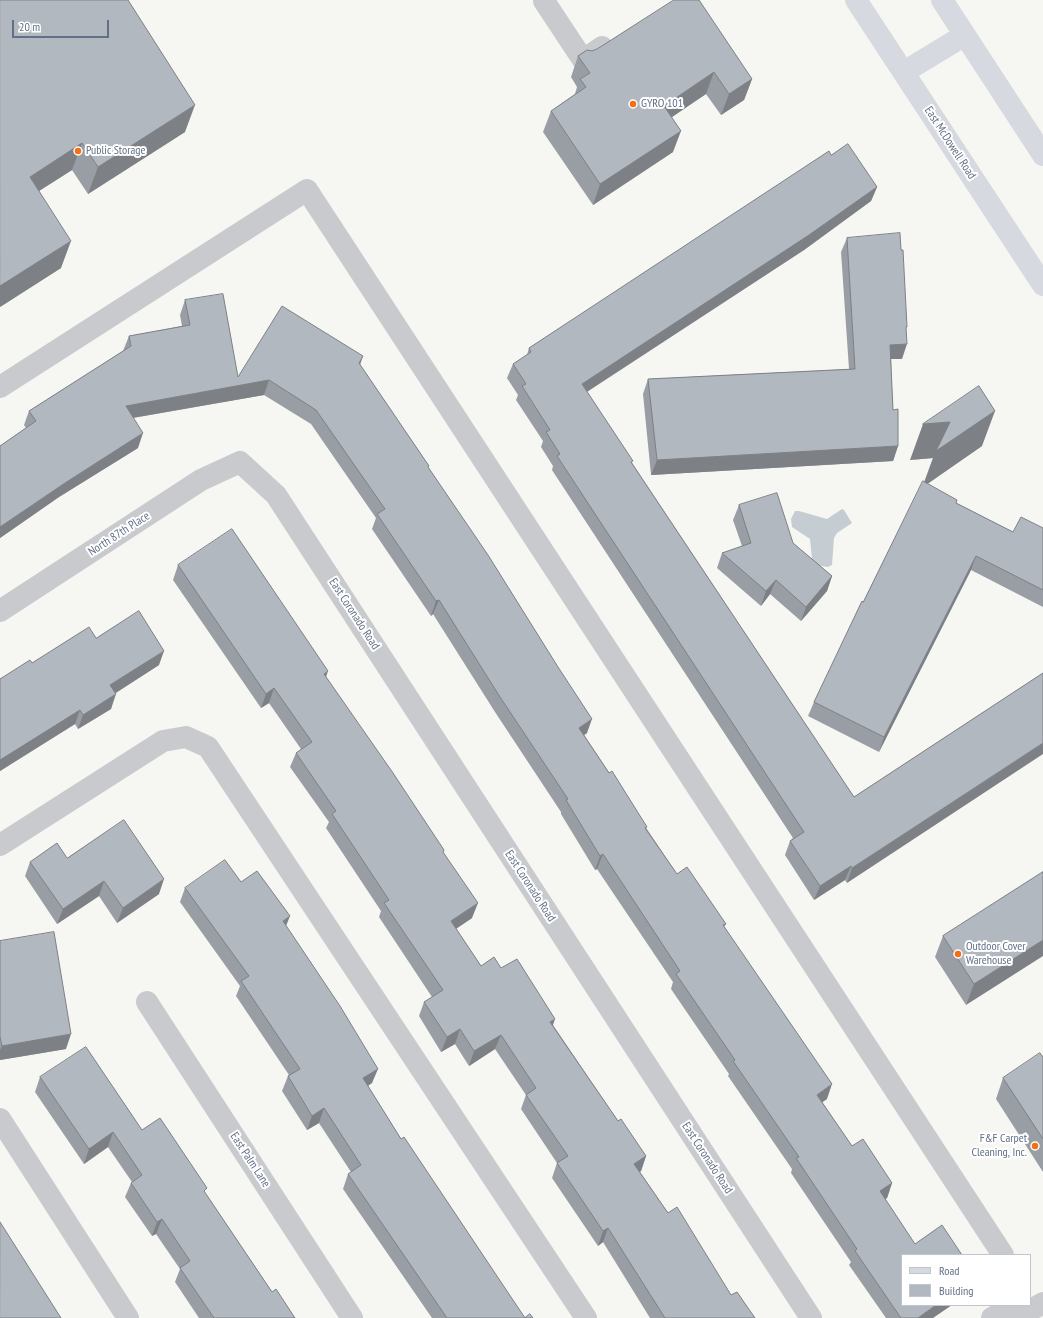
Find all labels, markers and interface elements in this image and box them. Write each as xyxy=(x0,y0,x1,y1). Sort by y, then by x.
scale bar xyxy=(14,12,111,38)
text: 20 m xyxy=(19,19,40,34)
place label: GYRO 101 xyxy=(641,97,683,111)
marker: GYRO 101 xyxy=(628,99,638,109)
street label: East McDowell Road xyxy=(921,104,979,182)
place label: Public Storage xyxy=(86,144,145,158)
marker: Public Storage xyxy=(73,146,83,156)
street label: North 87th Place xyxy=(86,509,152,559)
street label: East Coronado Road xyxy=(326,576,382,652)
street label: East Coronado Road xyxy=(502,848,558,924)
place label: Outdoor Cover Warehouse xyxy=(966,940,1026,968)
marker: Outdoor Cover Warehouse xyxy=(953,949,963,959)
street label: East Coronado Road xyxy=(679,1120,735,1196)
street label: East Palm Lane xyxy=(227,1130,273,1190)
place label: F&F Carpet Cleaning, Inc. xyxy=(971,1132,1027,1160)
marker: F&F Carpet Cleaning, Inc. xyxy=(1030,1141,1040,1151)
legend xyxy=(901,1254,1031,1306)
text: Road xyxy=(939,1263,959,1278)
text: Building xyxy=(939,1283,974,1298)

